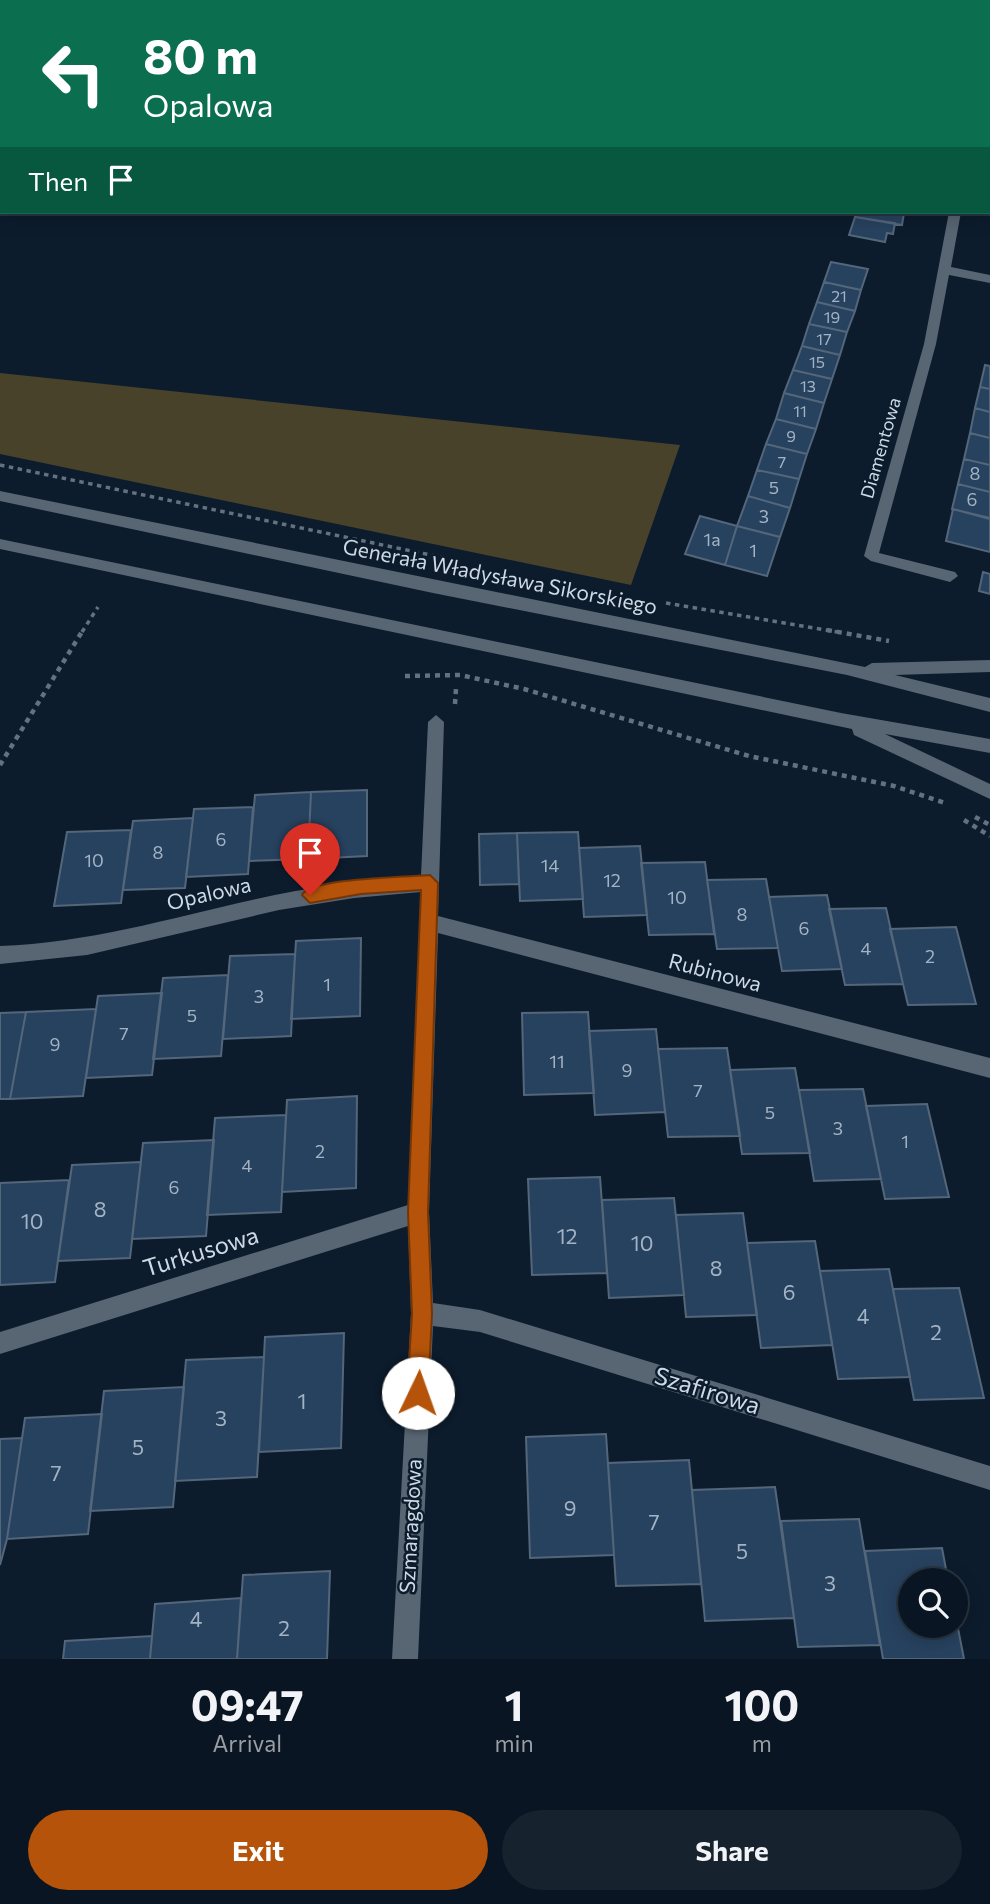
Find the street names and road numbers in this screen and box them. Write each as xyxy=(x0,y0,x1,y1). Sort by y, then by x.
street label: Diamentowa xyxy=(855,395,905,501)
street label: Generała Władysława Sikorskiego xyxy=(341,533,660,618)
street label: Opalowa xyxy=(164,871,253,914)
street label: Rubinowa xyxy=(666,947,765,996)
street label: Turkusowa xyxy=(139,1219,262,1282)
street label: Szafirowa xyxy=(651,1360,764,1419)
street label: Szmaragdowa xyxy=(394,1458,426,1594)

